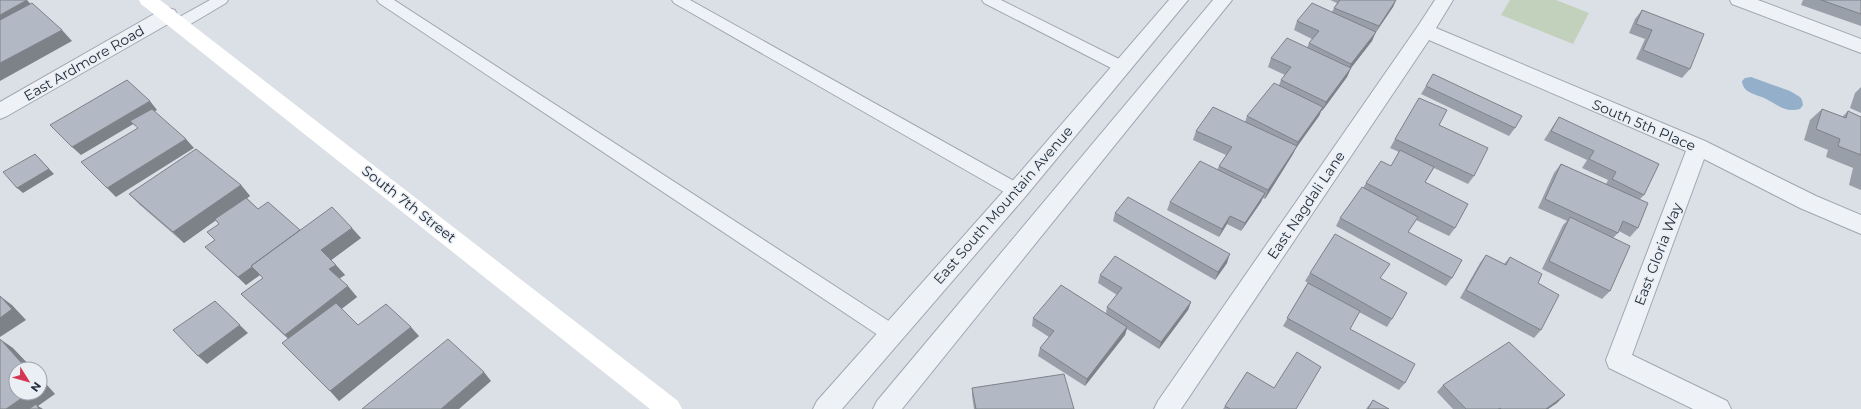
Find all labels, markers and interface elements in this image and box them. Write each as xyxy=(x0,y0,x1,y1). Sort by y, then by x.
street label: East Ardmore Road xyxy=(20,21,148,105)
street label: South 5th Place xyxy=(1590,95,1698,155)
street label: East South Mountain Avenue xyxy=(929,122,1077,288)
street label: East Nagdali Lane xyxy=(1263,148,1349,262)
street label: South 7th Street xyxy=(358,162,460,247)
street label: East Gloria Way xyxy=(1630,200,1686,308)
north arrow xyxy=(8,361,48,401)
text: N xyxy=(28,379,44,395)

